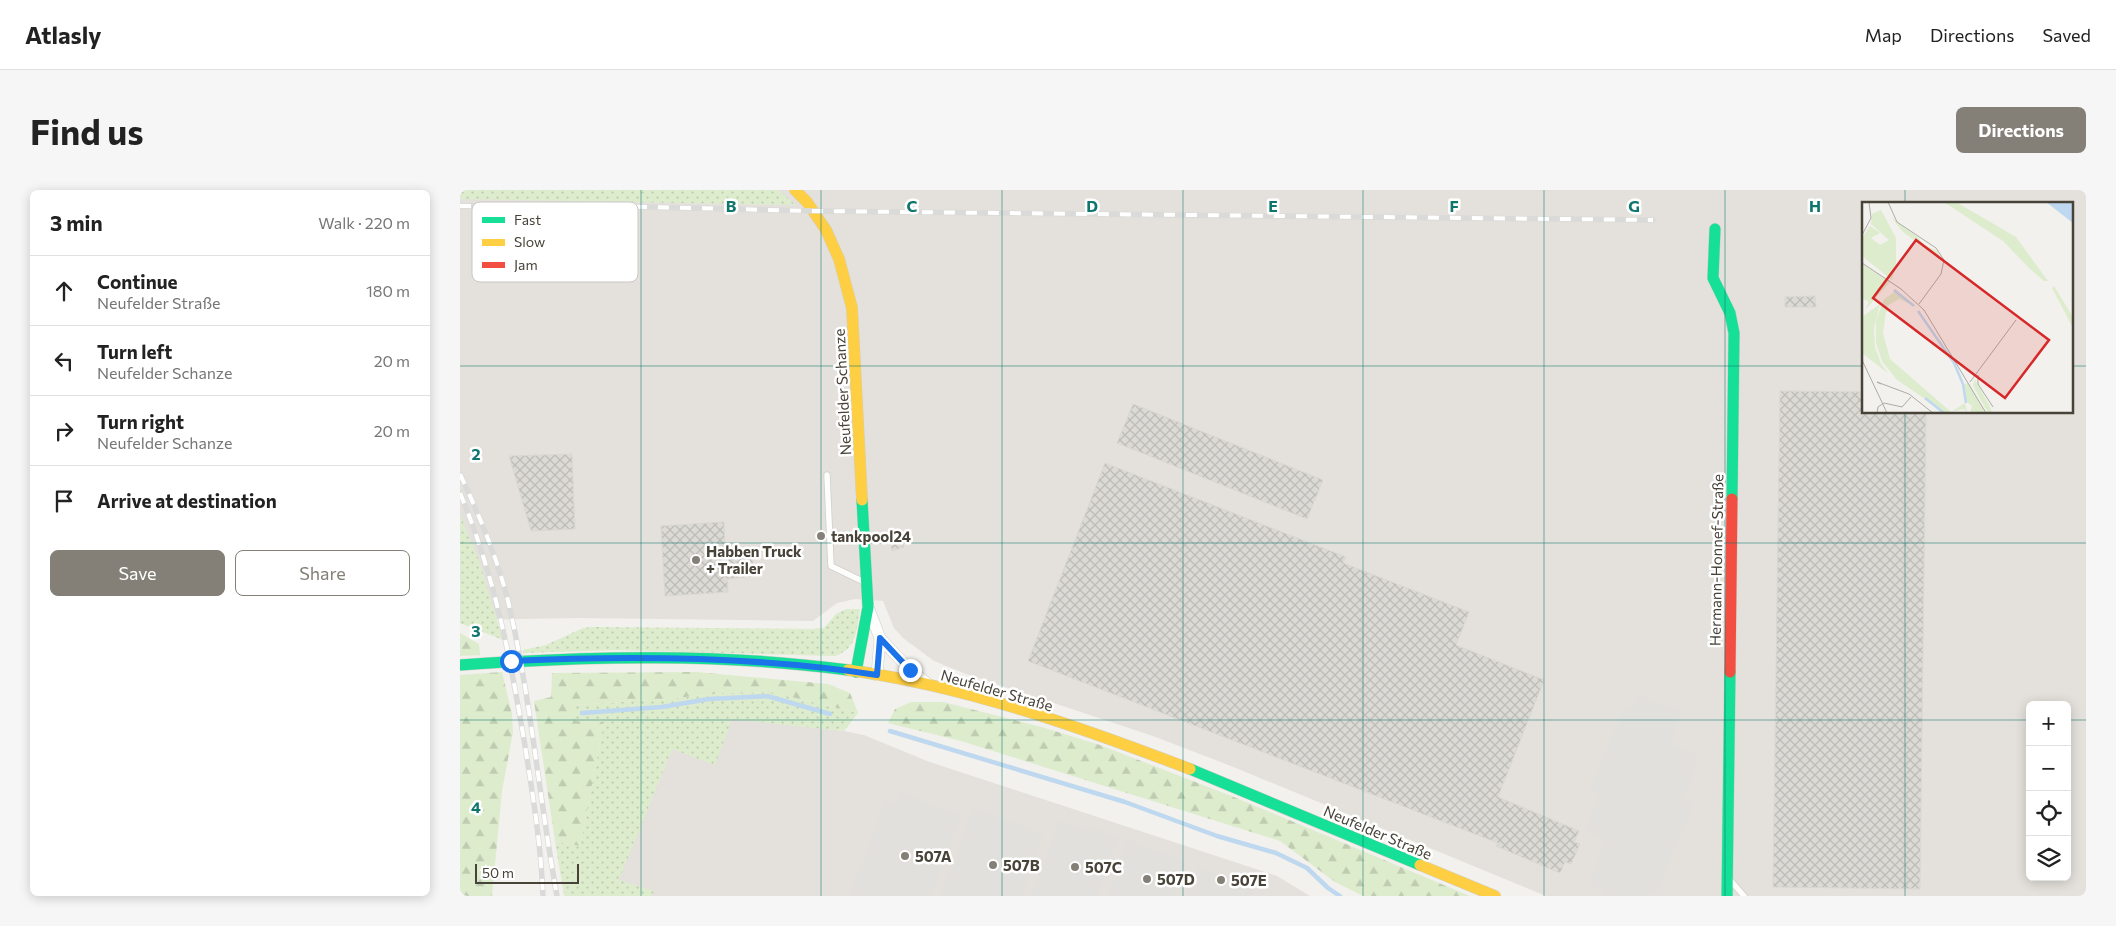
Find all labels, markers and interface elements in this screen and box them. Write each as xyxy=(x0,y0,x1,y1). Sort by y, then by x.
text: Atlasly xyxy=(25,20,102,49)
text: Map xyxy=(1865,24,1902,46)
text: Directions xyxy=(1930,24,2014,46)
text: Saved xyxy=(2042,24,2091,46)
button: Directions xyxy=(1956,107,2086,153)
text: Find us xyxy=(30,109,144,152)
text: B xyxy=(726,196,737,215)
text: C xyxy=(907,196,918,215)
text: D xyxy=(1086,196,1098,215)
text: E xyxy=(1268,196,1278,215)
text: F xyxy=(1449,196,1459,215)
text: G xyxy=(1628,196,1640,215)
text: H xyxy=(1809,196,1821,215)
legend xyxy=(472,202,638,282)
inset map xyxy=(1862,202,2074,414)
text: 3 min xyxy=(50,210,103,235)
text: Fast xyxy=(514,211,541,228)
text: Walk · 220 m xyxy=(318,213,410,232)
text: Slow xyxy=(514,233,545,250)
text: Jam xyxy=(514,256,538,273)
text: Continue xyxy=(97,270,177,293)
icon: ahead xyxy=(50,277,78,305)
text: 180 m xyxy=(366,281,410,300)
text: Neufelder Straße xyxy=(97,293,221,312)
street label: Neufelder Schanze xyxy=(830,328,854,456)
text: Turn left xyxy=(97,340,172,363)
icon: left xyxy=(50,347,78,375)
text: 20 m xyxy=(374,351,410,370)
text: Neufelder Schanze xyxy=(97,363,232,382)
text: Turn right xyxy=(97,410,184,433)
icon: right xyxy=(50,417,78,445)
text: 20 m xyxy=(374,421,410,440)
text: Neufelder Schanze xyxy=(97,433,232,452)
text: 2 xyxy=(471,444,481,463)
street label: Hermann-Honnef-Straße xyxy=(1705,474,1727,646)
icon: arrive xyxy=(50,487,78,515)
text: Arrive at destination xyxy=(97,489,277,512)
place label: tankpool24 xyxy=(831,527,911,545)
marker: tankpool24 xyxy=(815,530,827,542)
place label: Habben Truck + Trailer xyxy=(706,542,802,577)
button: Save xyxy=(50,550,225,596)
button: Share xyxy=(235,550,410,596)
marker: Habben Truck + Trailer xyxy=(690,554,702,566)
text: 3 xyxy=(471,621,481,640)
route start xyxy=(500,650,523,673)
route end xyxy=(899,659,922,682)
street label: Neufelder Straße xyxy=(939,665,1055,715)
map controls xyxy=(2026,701,2071,881)
button: + xyxy=(2026,701,2071,746)
button: − xyxy=(2026,746,2071,791)
button: locate xyxy=(2026,791,2071,836)
text: 4 xyxy=(471,797,481,816)
street label: Neufelder Straße xyxy=(1321,801,1435,863)
button: layers xyxy=(2026,836,2071,881)
place label: 507A xyxy=(915,847,952,865)
marker: 507A xyxy=(899,850,911,862)
place label: 507B xyxy=(1003,856,1040,874)
place label: 507C xyxy=(1085,858,1122,876)
marker: 507B xyxy=(987,859,999,871)
scale bar xyxy=(475,861,579,884)
marker: 507C xyxy=(1069,861,1081,873)
text: 50 m xyxy=(482,864,514,881)
place label: 507D xyxy=(1157,870,1195,888)
place label: 507E xyxy=(1231,871,1267,889)
marker: 507D xyxy=(1141,873,1153,885)
marker: 507E xyxy=(1215,874,1227,886)

